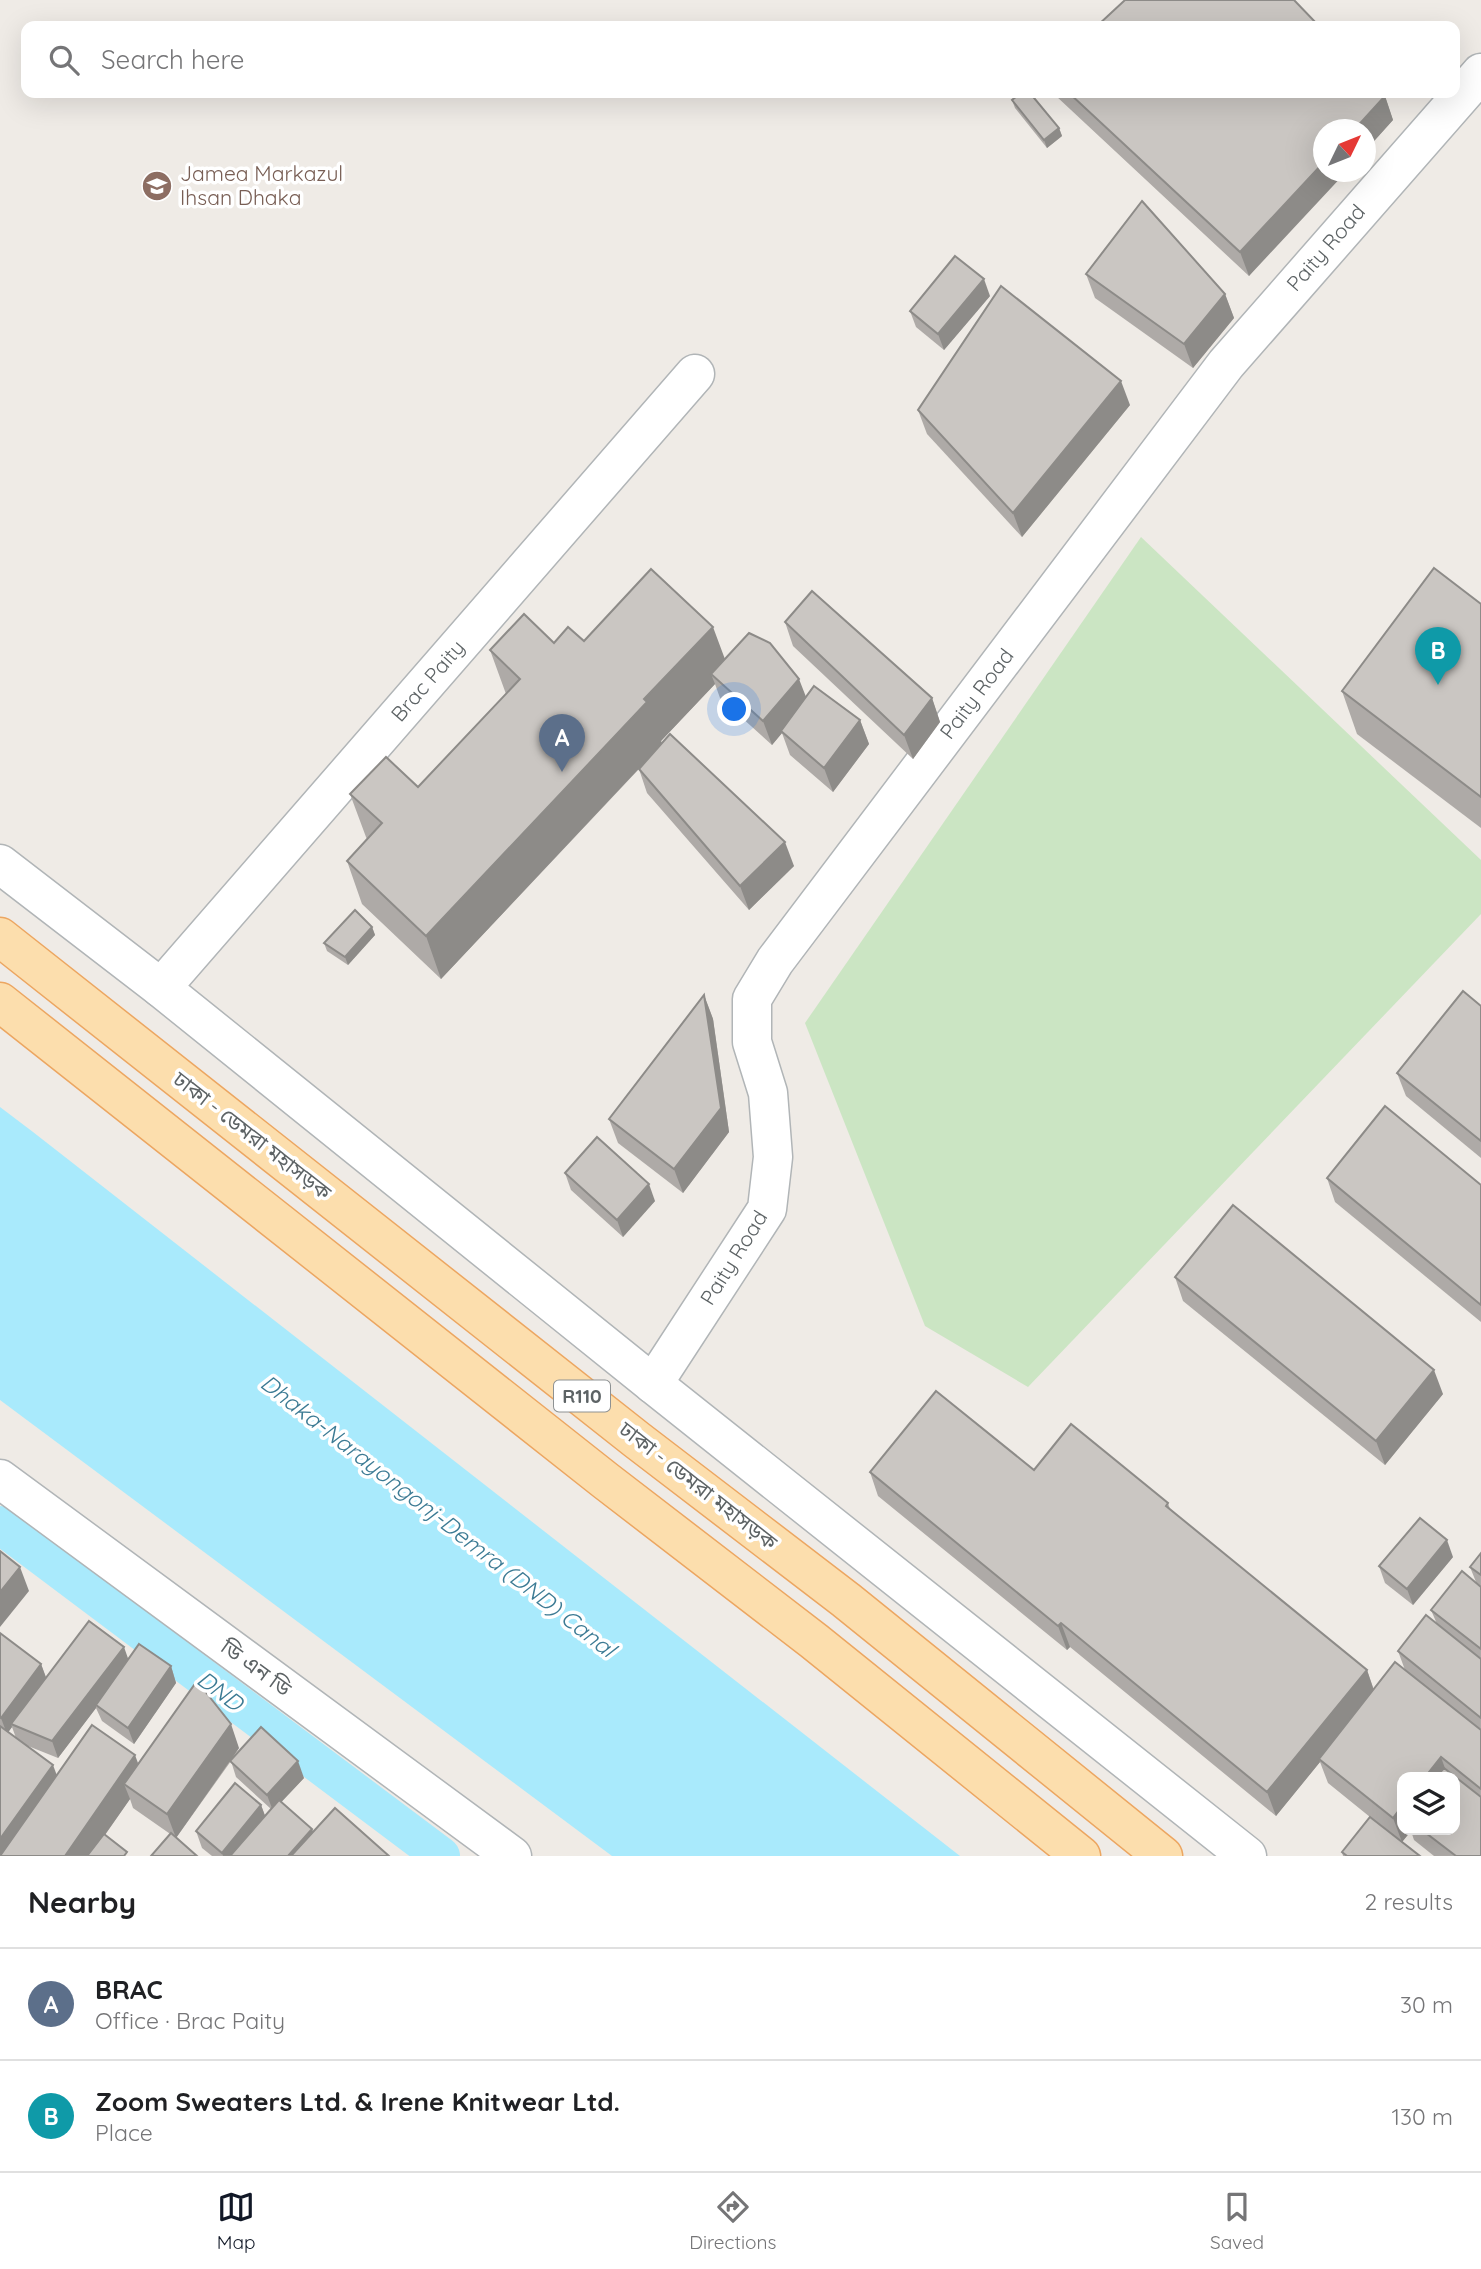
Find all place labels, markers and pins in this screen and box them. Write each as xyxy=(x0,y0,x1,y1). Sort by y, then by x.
place label: Jamea Markazul Ihsan Dhaka xyxy=(180,160,343,210)
school or university icon: Jamea Markazul Ihsan Dhaka xyxy=(140,169,174,203)
pin: B xyxy=(1415,627,1461,685)
pin: A xyxy=(539,714,585,772)

